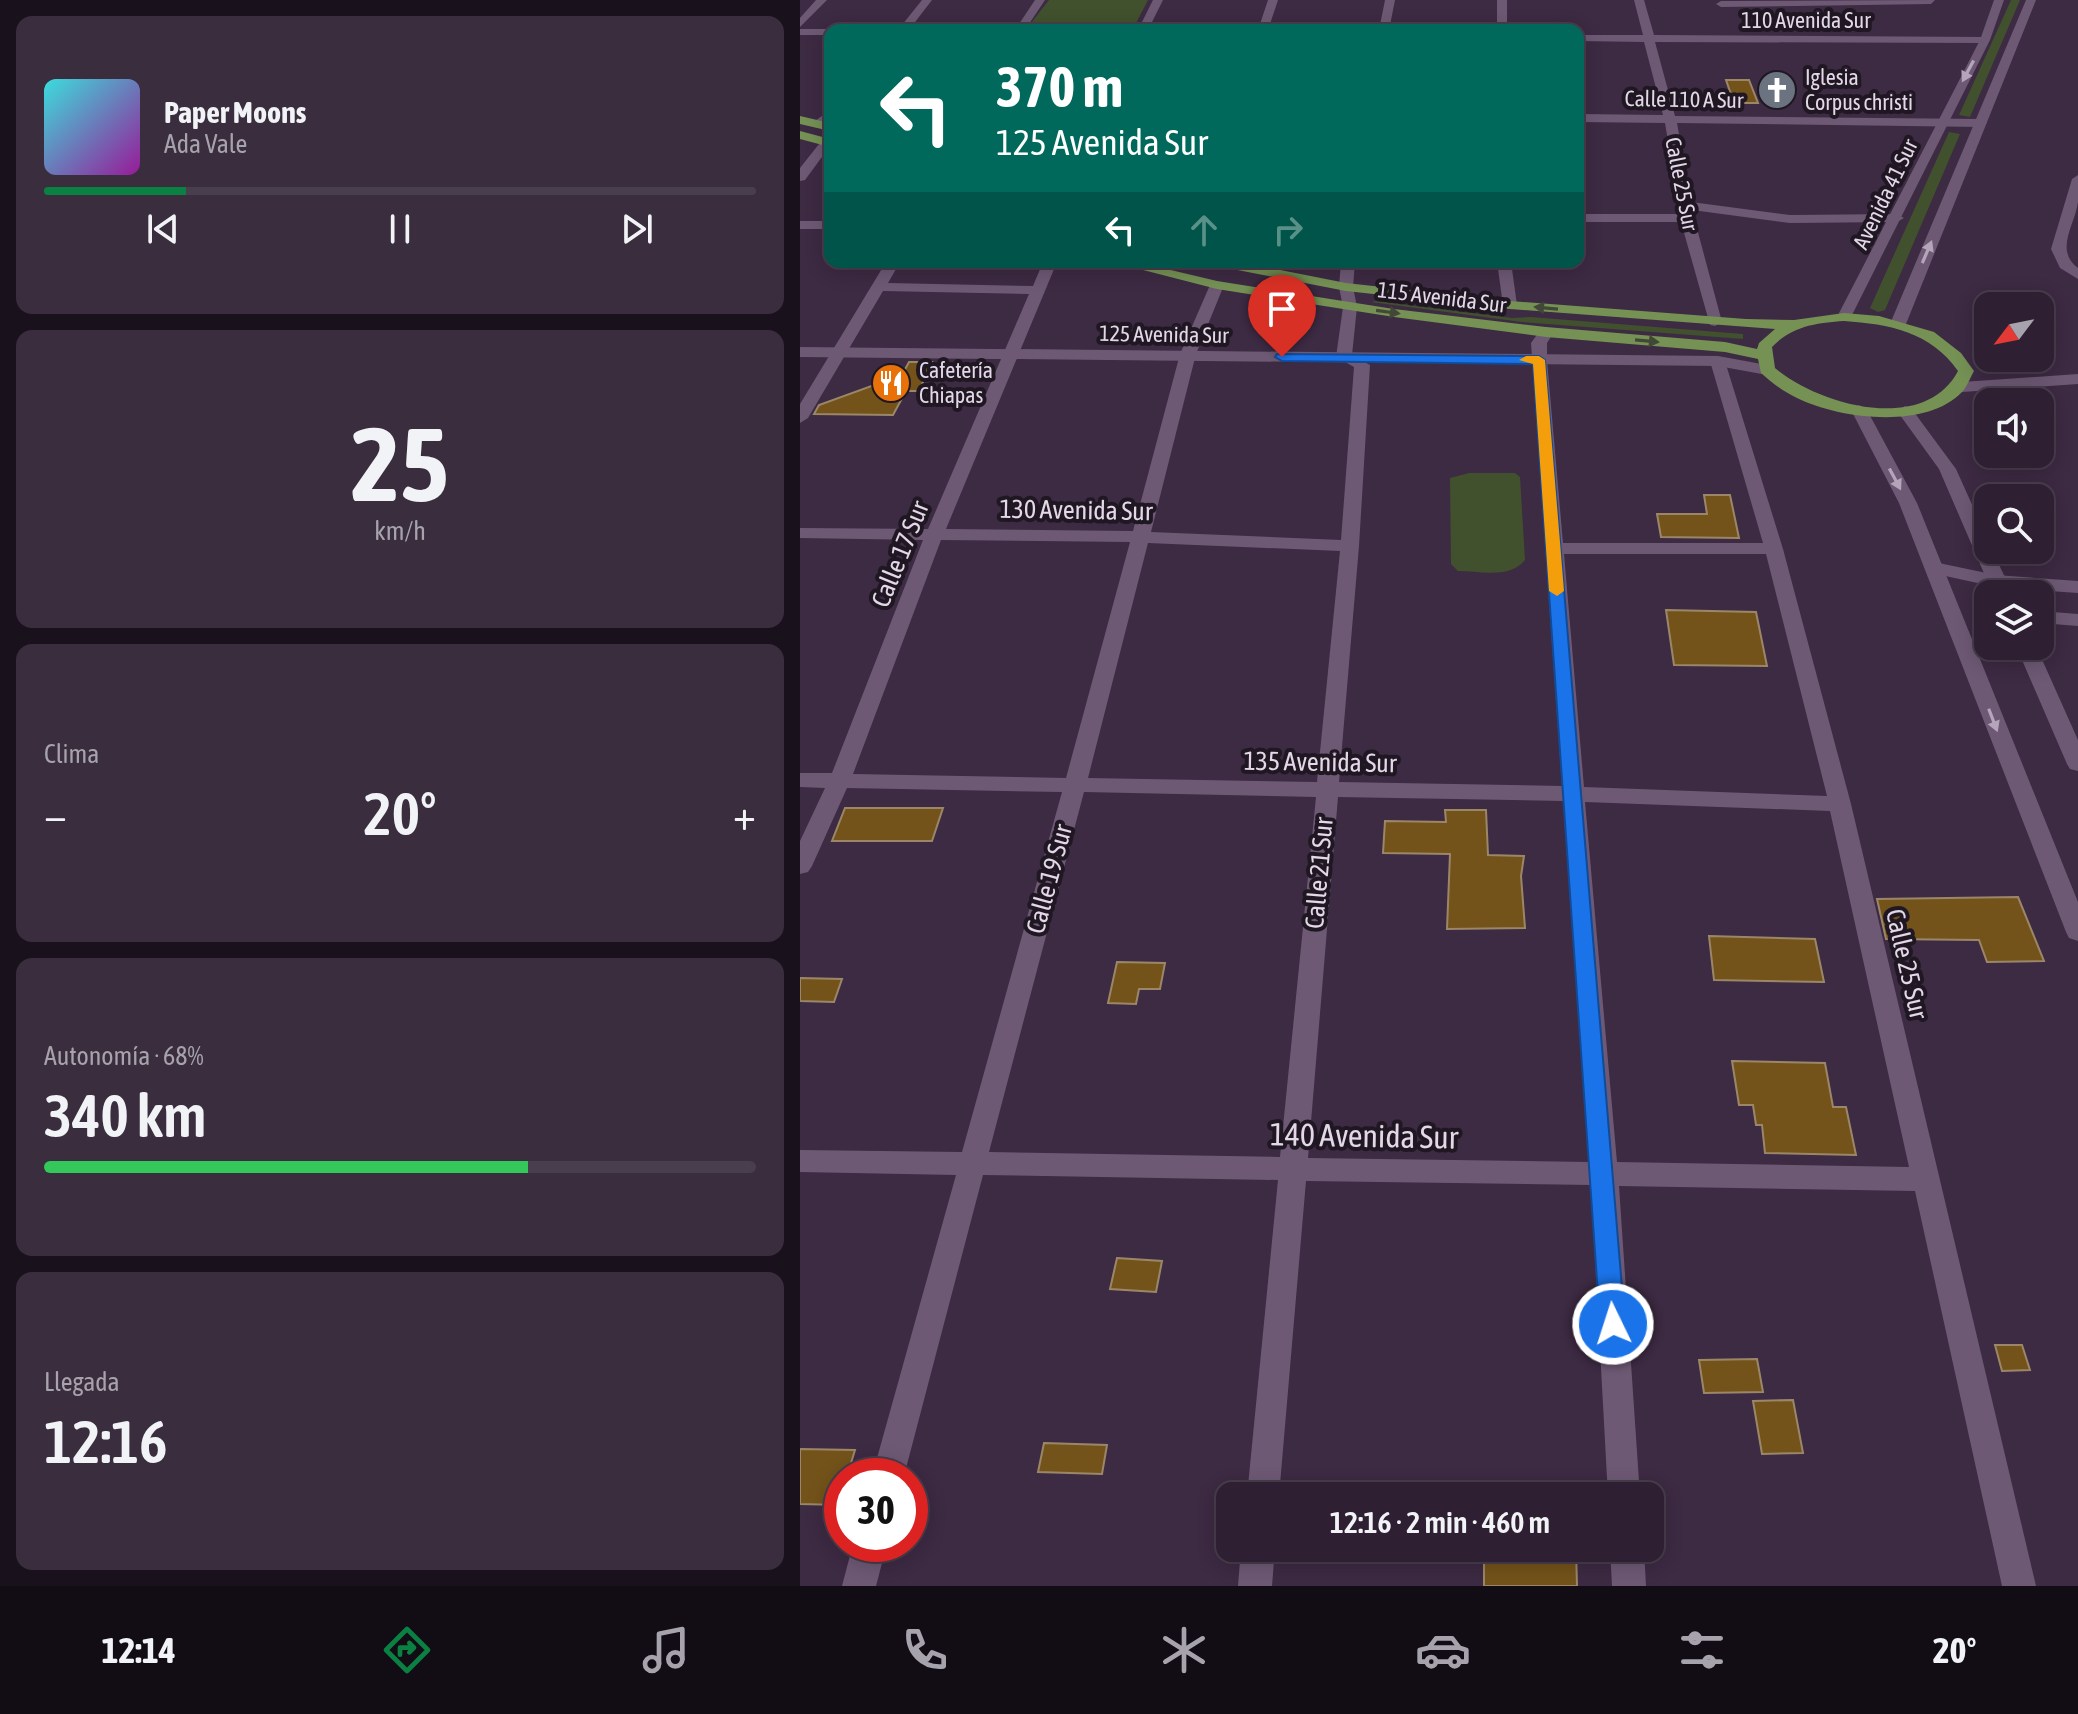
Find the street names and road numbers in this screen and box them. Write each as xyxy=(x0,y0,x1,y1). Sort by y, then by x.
street label: 110 Avenida Sur xyxy=(1741,7,1871,33)
street label: Calle 110 A Sur xyxy=(1624,85,1744,113)
street label: Avenida 41 Sur xyxy=(1847,134,1923,253)
street label: Calle 25 Sur xyxy=(1660,135,1704,233)
street label: 115 Avenida Sur xyxy=(1376,276,1508,318)
street label: 125 Avenida Sur xyxy=(1099,320,1229,348)
street label: 130 Avenida Sur xyxy=(999,494,1153,526)
street label: Calle 17 Sur xyxy=(865,496,935,611)
street label: 135 Avenida Sur xyxy=(1243,746,1397,778)
street label: Calle 21 Sur xyxy=(1299,816,1339,930)
street label: Calle 19 Sur xyxy=(1020,821,1078,937)
street label: Calle 25 Sur xyxy=(1880,906,1934,1022)
street label: 140 Avenida Sur xyxy=(1270,1115,1459,1156)

